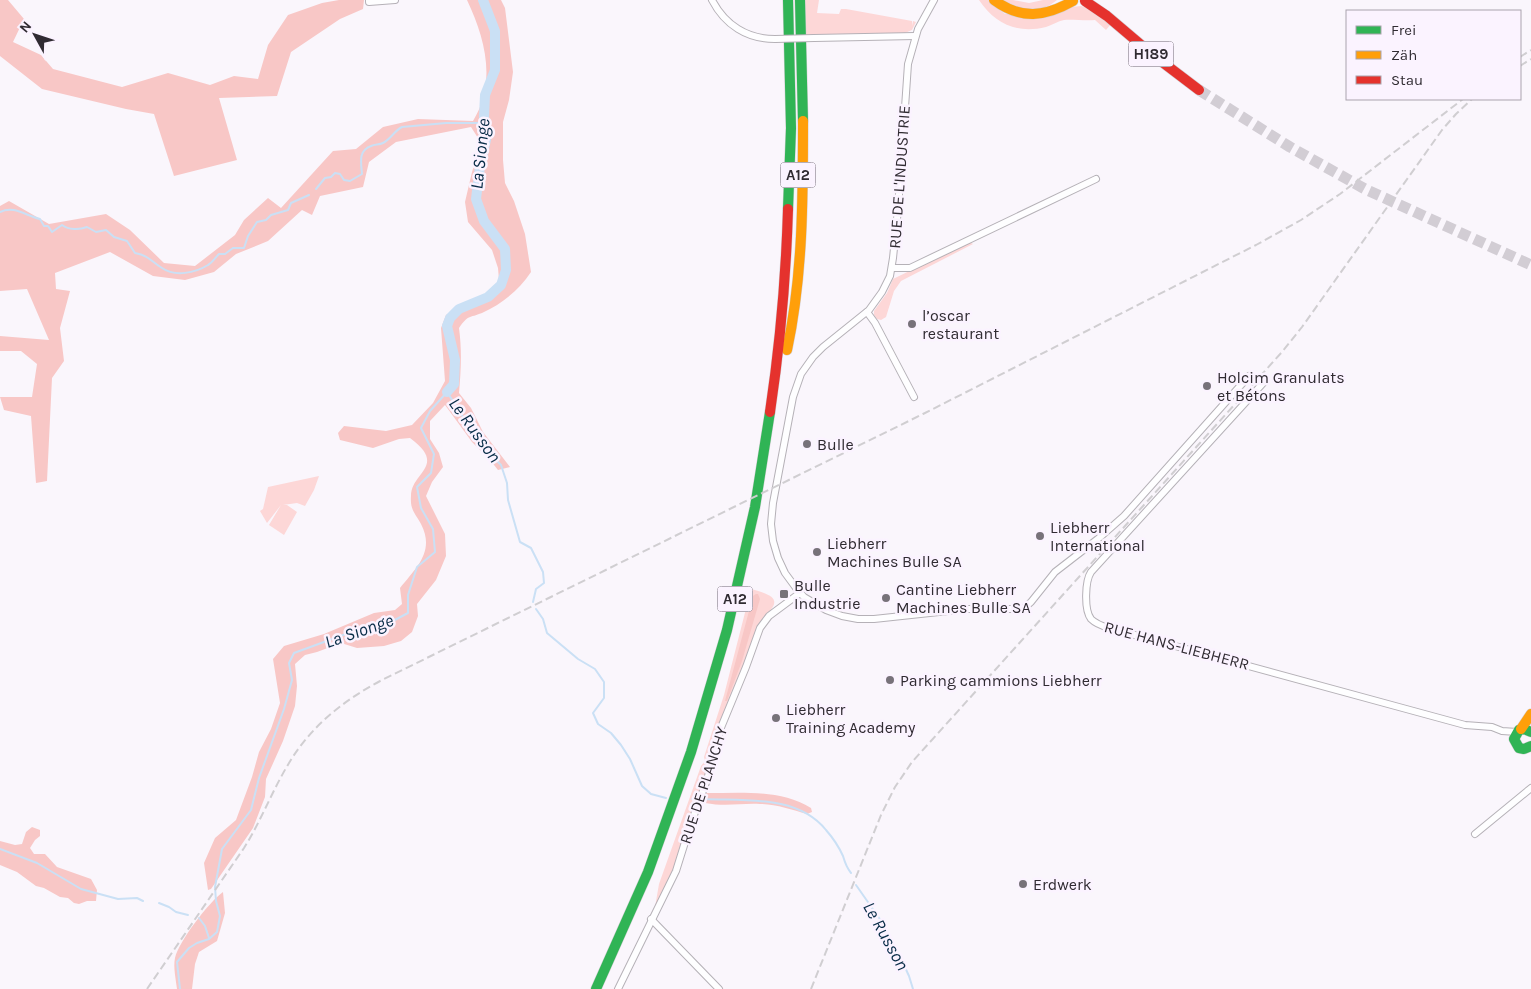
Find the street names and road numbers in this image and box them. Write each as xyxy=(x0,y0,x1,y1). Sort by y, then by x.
road number: H189 xyxy=(1128,42,1174,66)
street label: RUE DE L'INDUSTRIE xyxy=(885,105,914,249)
road number: A12 xyxy=(780,162,816,188)
road number: A12 xyxy=(718,586,752,612)
street label: RUE HANS-LIEBHERR xyxy=(1102,617,1251,674)
street label: RUE DE PLANCHY xyxy=(676,724,731,846)

